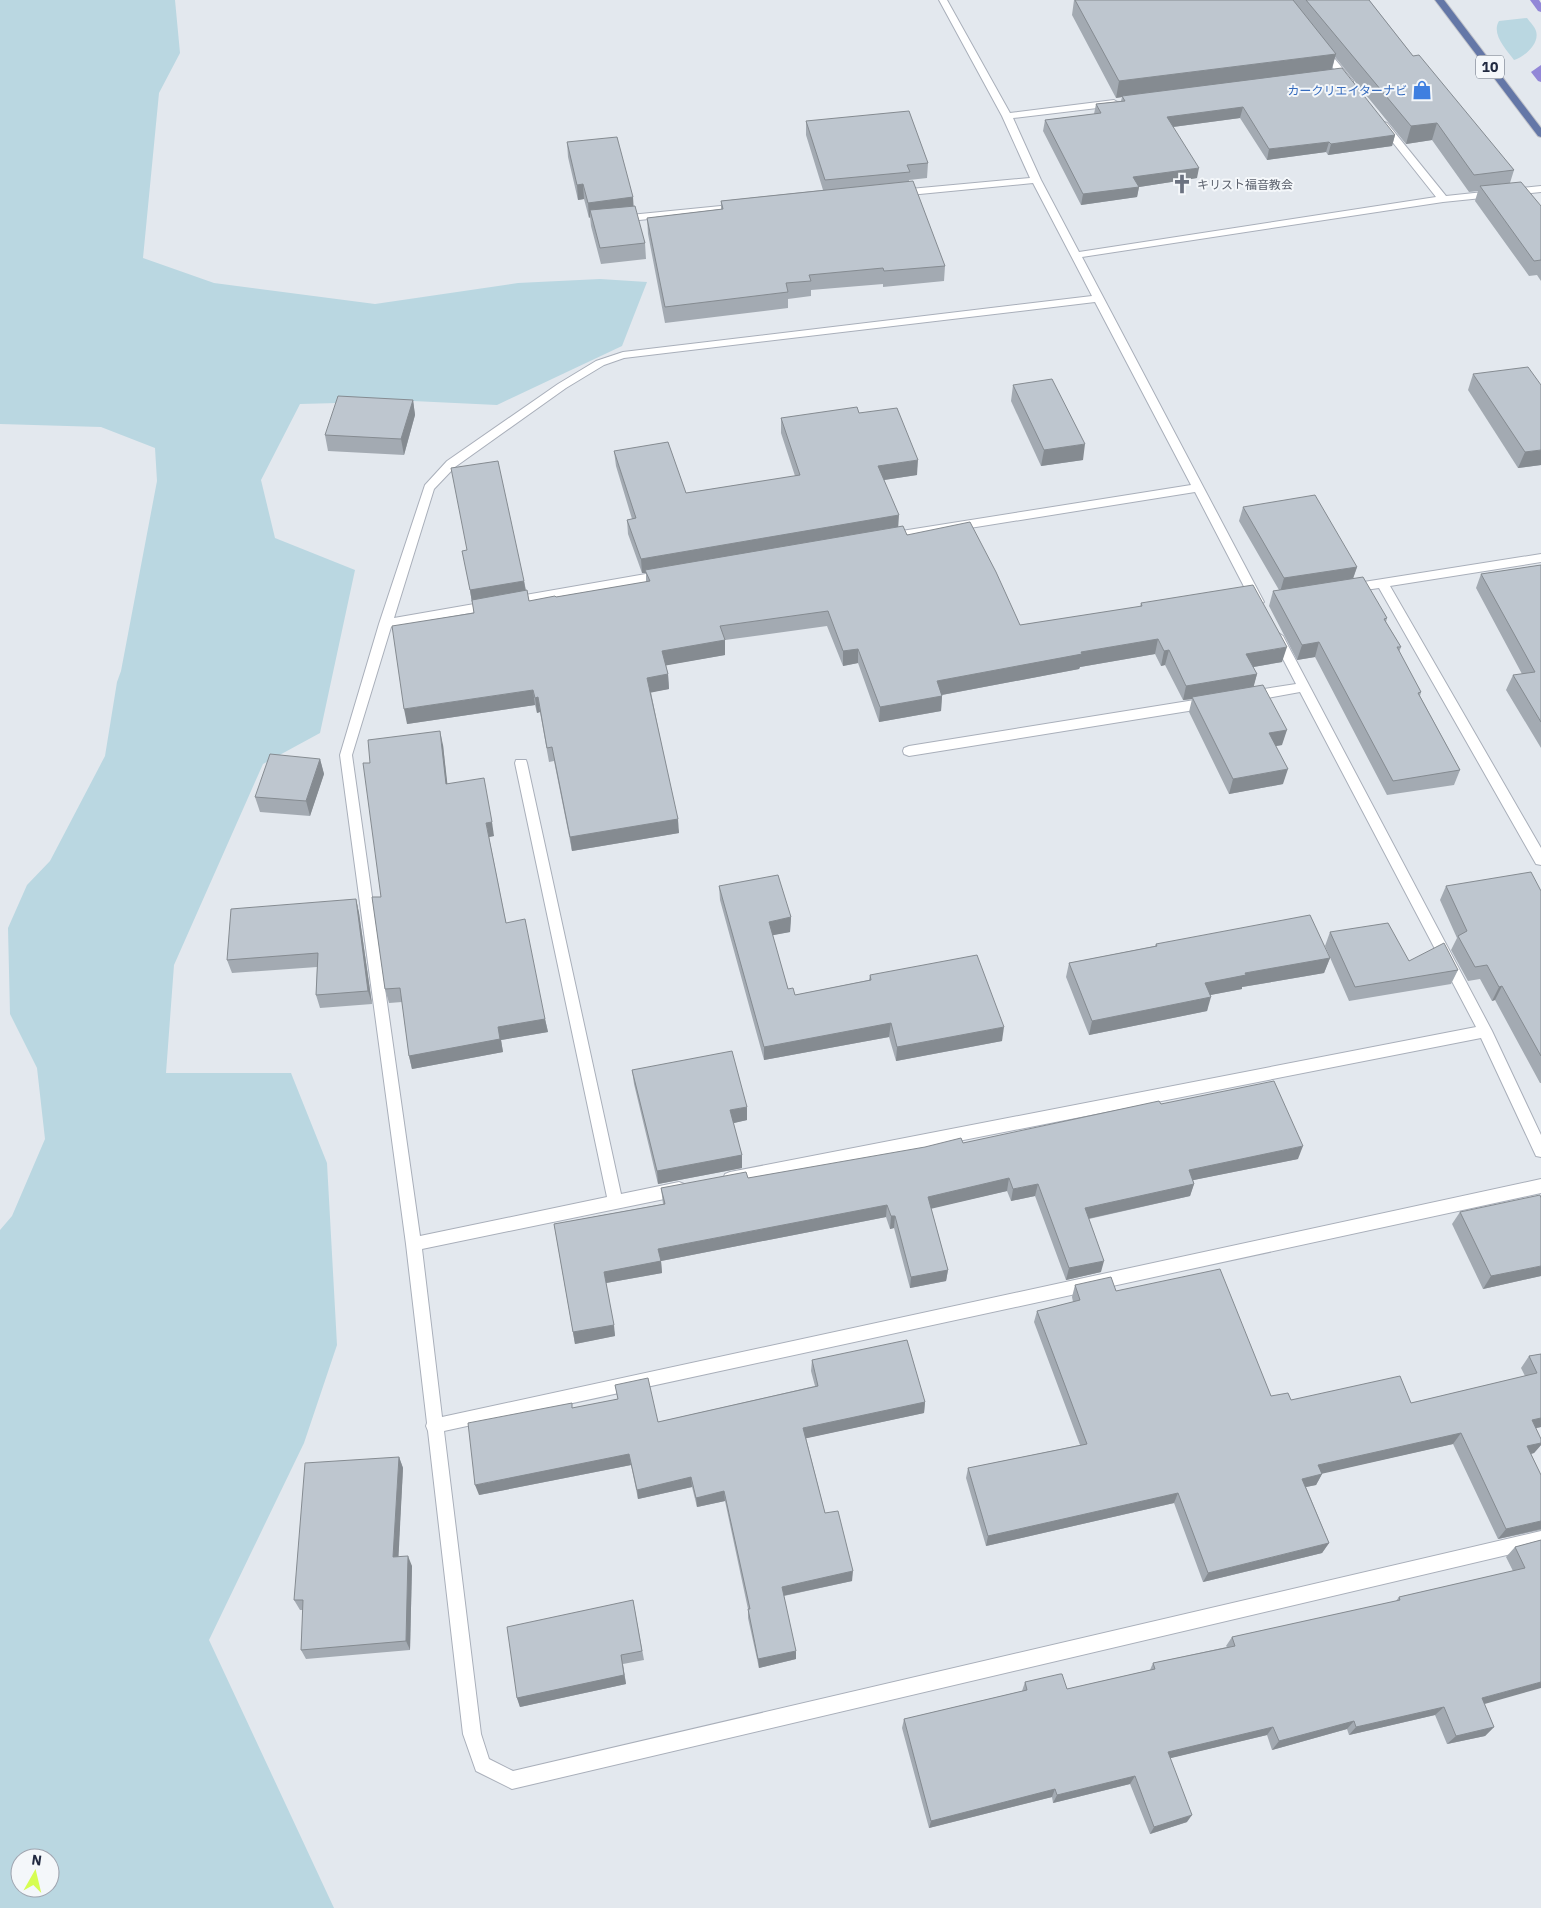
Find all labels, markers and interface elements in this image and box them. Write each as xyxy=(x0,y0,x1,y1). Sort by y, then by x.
road number: 10 xyxy=(1476,56,1504,78)
shop icon: カークリエイターナビ xyxy=(1411,79,1433,101)
place label: カークリエイターナビ xyxy=(1287,83,1407,98)
church icon: キリスト福音教会 xyxy=(1171,173,1193,195)
place label: キリスト福音教会 xyxy=(1197,177,1293,192)
north arrow xyxy=(10,1848,60,1898)
text: N xyxy=(31,1851,43,1870)

